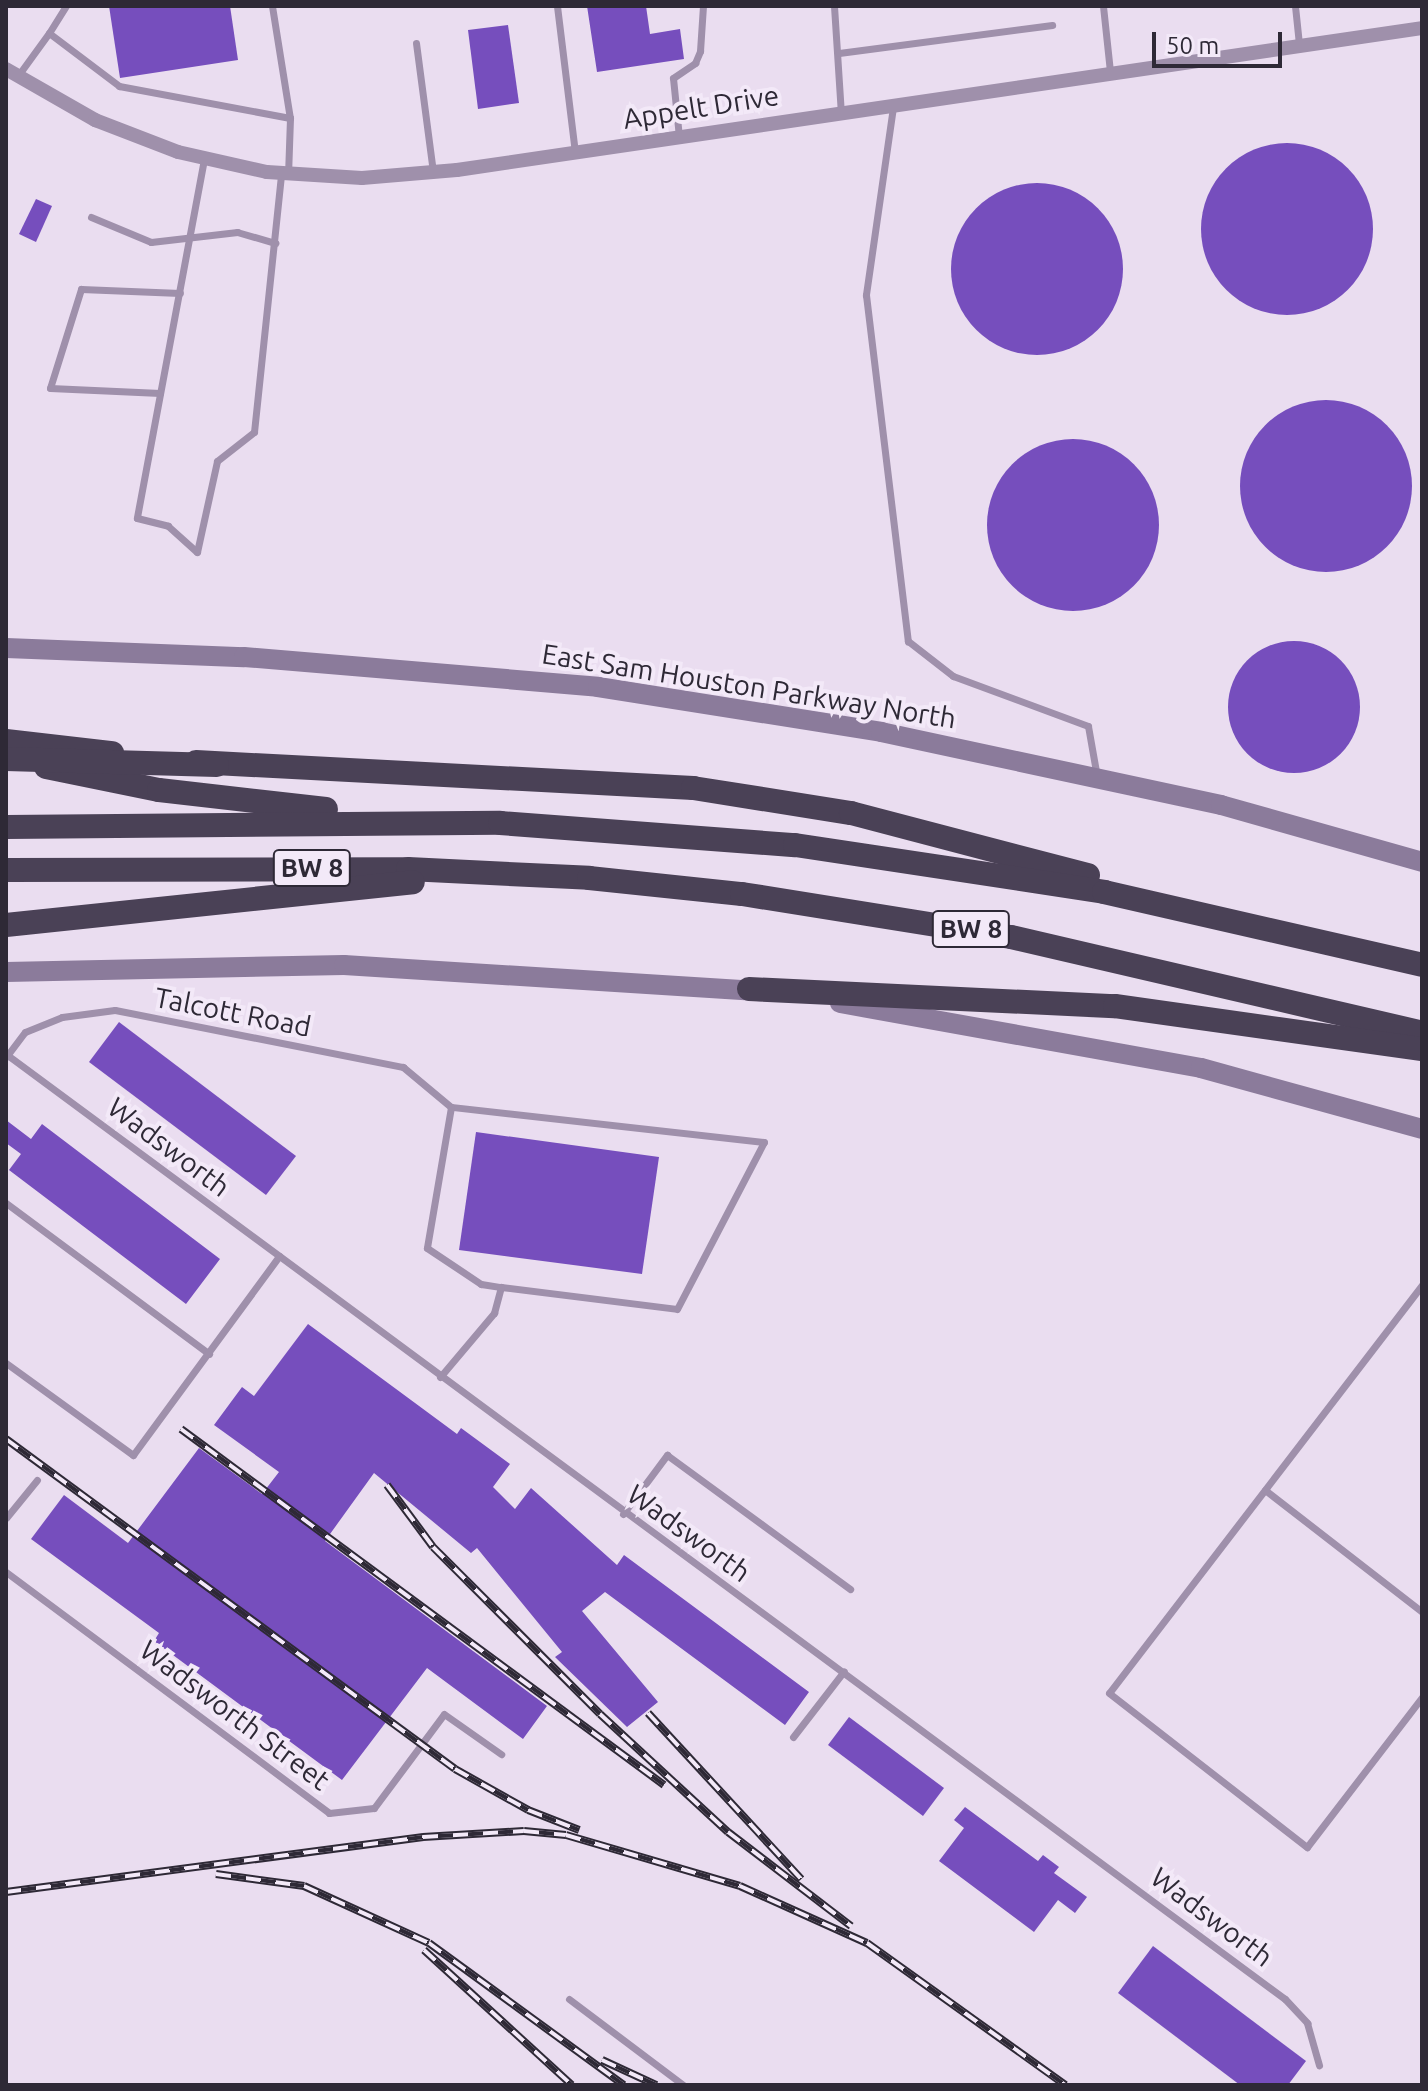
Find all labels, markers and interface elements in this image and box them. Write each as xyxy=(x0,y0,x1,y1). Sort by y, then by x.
scale bar xyxy=(1156,16,1286,66)
text: 50 m xyxy=(1166,32,1219,59)
street label: Appelt Drive xyxy=(621,78,781,136)
street label: East Sam Houston Parkway North xyxy=(540,637,958,735)
road number: BW 8 xyxy=(272,846,352,890)
road number: BW 8 xyxy=(931,907,1011,951)
street label: Talcott Road xyxy=(152,980,314,1044)
street label: Wadsworth xyxy=(101,1090,237,1204)
street label: Wadsworth xyxy=(621,1477,757,1589)
street label: Wadsworth Street xyxy=(134,1633,336,1797)
street label: Wadsworth xyxy=(1144,1860,1280,1974)

